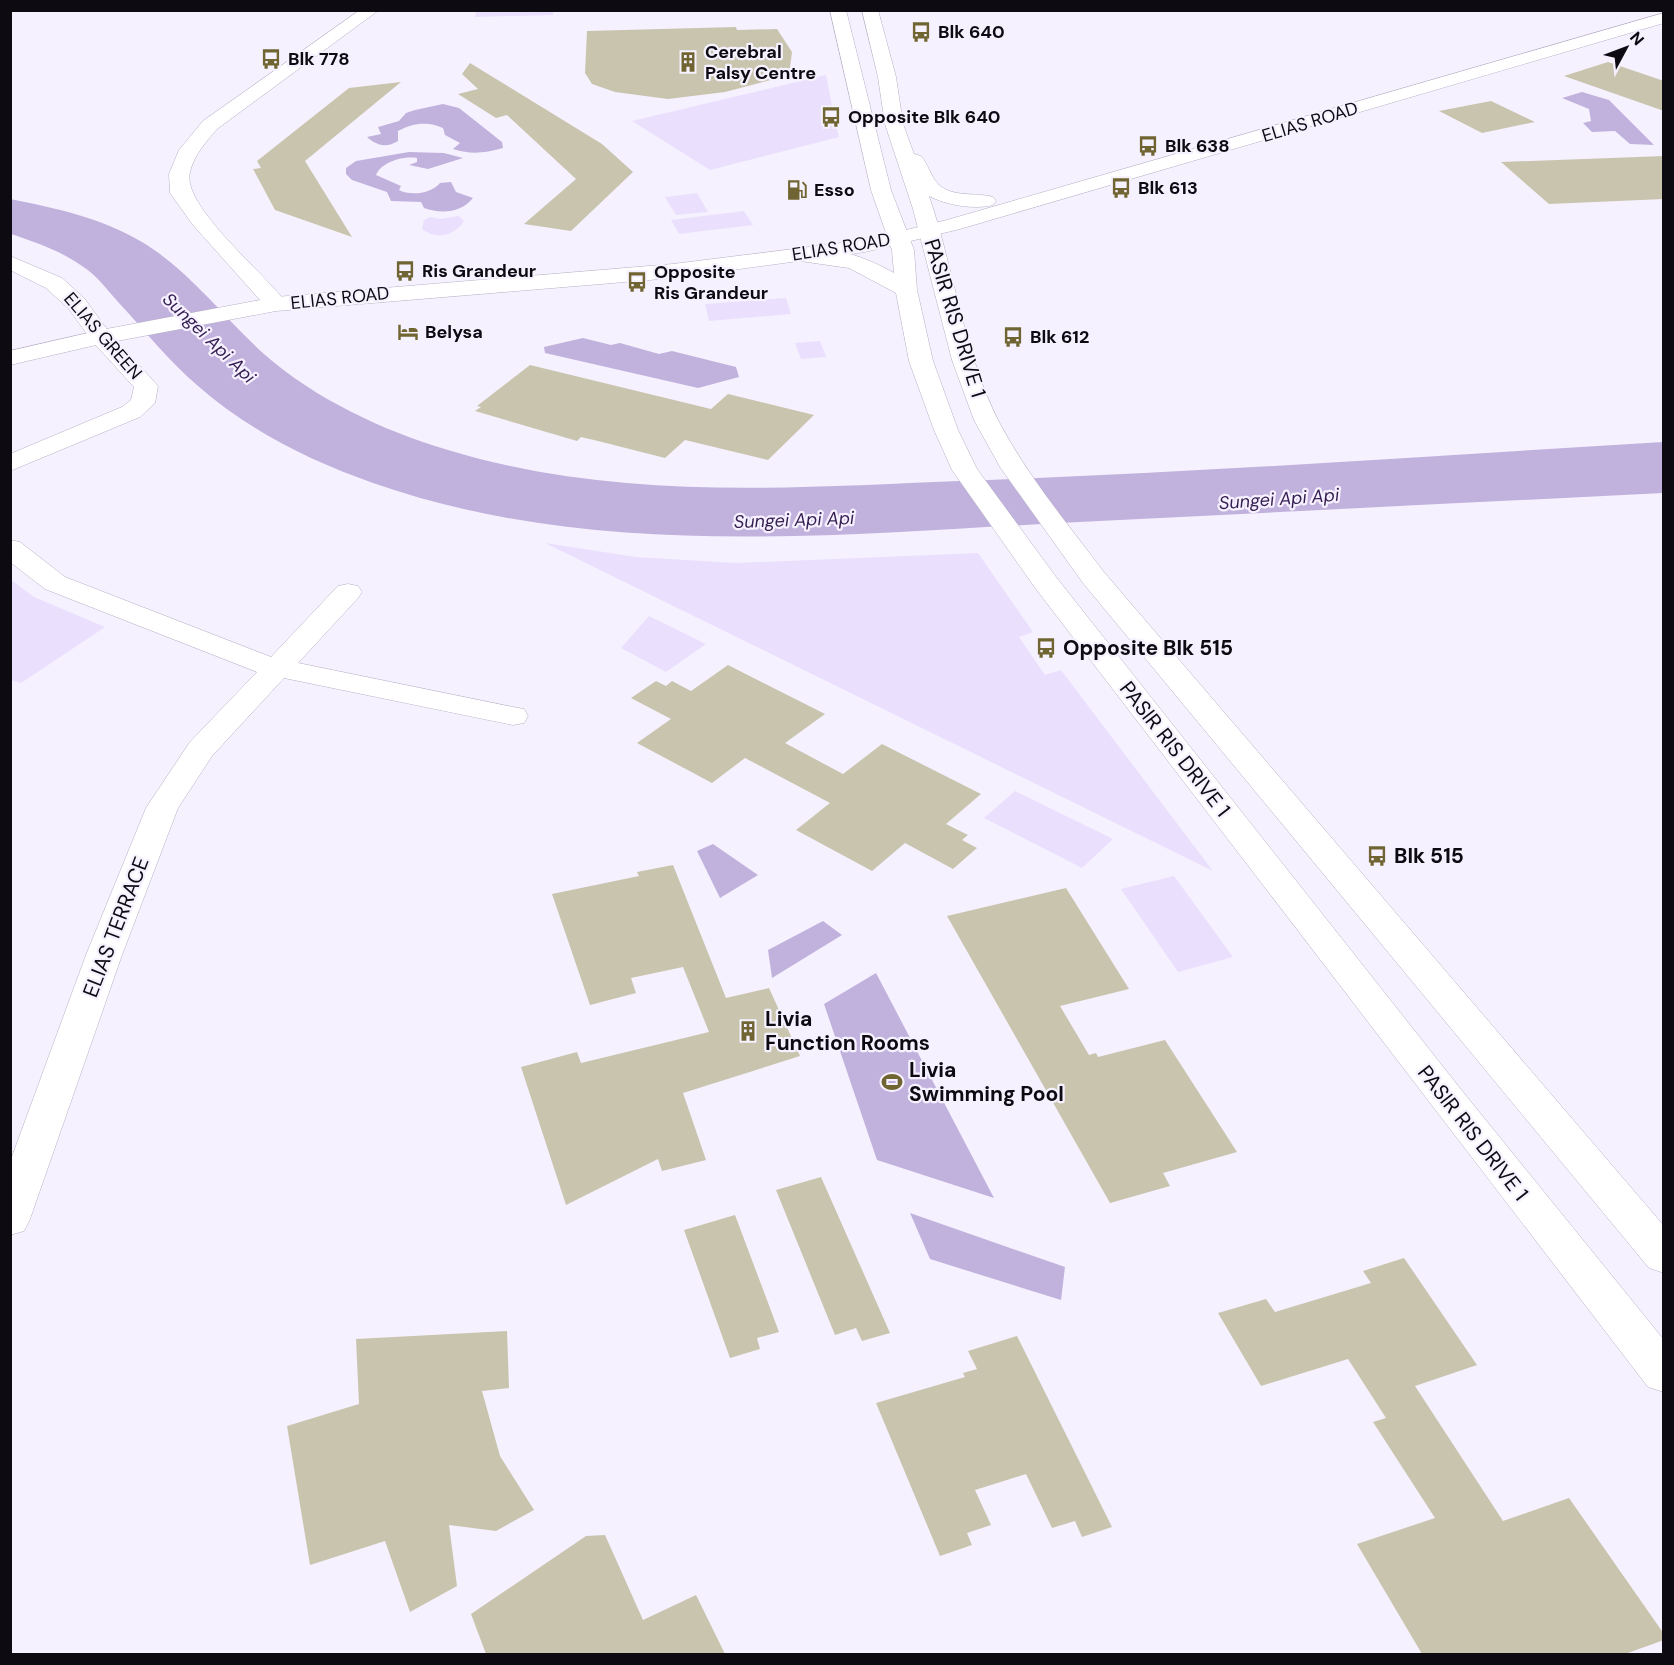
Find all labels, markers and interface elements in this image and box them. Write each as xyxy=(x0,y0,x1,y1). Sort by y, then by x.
north arrow xyxy=(1596,18,1656,78)
bus stop icon: Blk 640 xyxy=(909,20,933,44)
place label: Blk 640 xyxy=(938,20,1005,44)
text: N xyxy=(1625,27,1649,50)
place label: Cerebral Palsy Centre xyxy=(705,40,816,85)
bus stop icon: Blk 778 xyxy=(259,47,283,71)
place label: Blk 778 xyxy=(288,47,350,71)
building icon: Cerebral Palsy Centre xyxy=(676,50,700,74)
street label: ELIAS ROAD xyxy=(1259,96,1361,148)
bus stop icon: Opposite Blk 640 xyxy=(819,105,843,129)
place label: Opposite Blk 640 xyxy=(848,105,1001,129)
bus stop icon: Blk 638 xyxy=(1136,134,1160,158)
place label: Blk 638 xyxy=(1165,134,1230,158)
bus stop icon: Blk 613 xyxy=(1109,176,1133,200)
place label: Blk 613 xyxy=(1138,176,1198,200)
fuel station icon: Esso xyxy=(785,178,809,202)
place label: Esso xyxy=(814,178,855,202)
street label: ELIAS ROAD xyxy=(790,227,892,267)
street label: PASIR RIS DRIVE 1 xyxy=(918,235,992,401)
bus stop icon: Ris Grandeur xyxy=(393,259,417,283)
place label: Ris Grandeur xyxy=(422,259,536,283)
place label: Opposite Ris Grandeur xyxy=(654,260,768,305)
bus stop icon: Opposite Ris Grandeur xyxy=(625,270,649,294)
street label: ELIAS ROAD xyxy=(289,281,391,315)
street label: ELIAS GREEN xyxy=(58,287,148,385)
water label: Sungei Api Api xyxy=(157,288,261,389)
hotel icon: Belysa xyxy=(396,320,420,344)
place label: Belysa xyxy=(425,320,483,344)
bus stop icon: Blk 612 xyxy=(1001,325,1025,349)
place label: Blk 612 xyxy=(1030,325,1089,349)
water label: Sungei Api Api xyxy=(1218,483,1341,515)
water label: Sungei Api Api xyxy=(733,506,855,534)
place label: Opposite Blk 515 xyxy=(1063,634,1233,662)
bus stop icon: Opposite Blk 515 xyxy=(1034,636,1058,660)
street label: PASIR RIS DRIVE 1 xyxy=(1113,676,1237,822)
place label: Blk 515 xyxy=(1394,842,1464,870)
bus stop icon: Blk 515 xyxy=(1365,844,1389,868)
street label: ELIAS TERRACE xyxy=(76,853,156,1001)
place label: Livia Function Rooms xyxy=(765,1005,930,1057)
building icon: Livia Function Rooms xyxy=(736,1019,760,1043)
place label: Livia Swimming Pool xyxy=(909,1056,1064,1108)
street label: PASIR RIS DRIVE 1 xyxy=(1411,1060,1535,1206)
sports icon: Livia Swimming Pool xyxy=(880,1070,904,1094)

